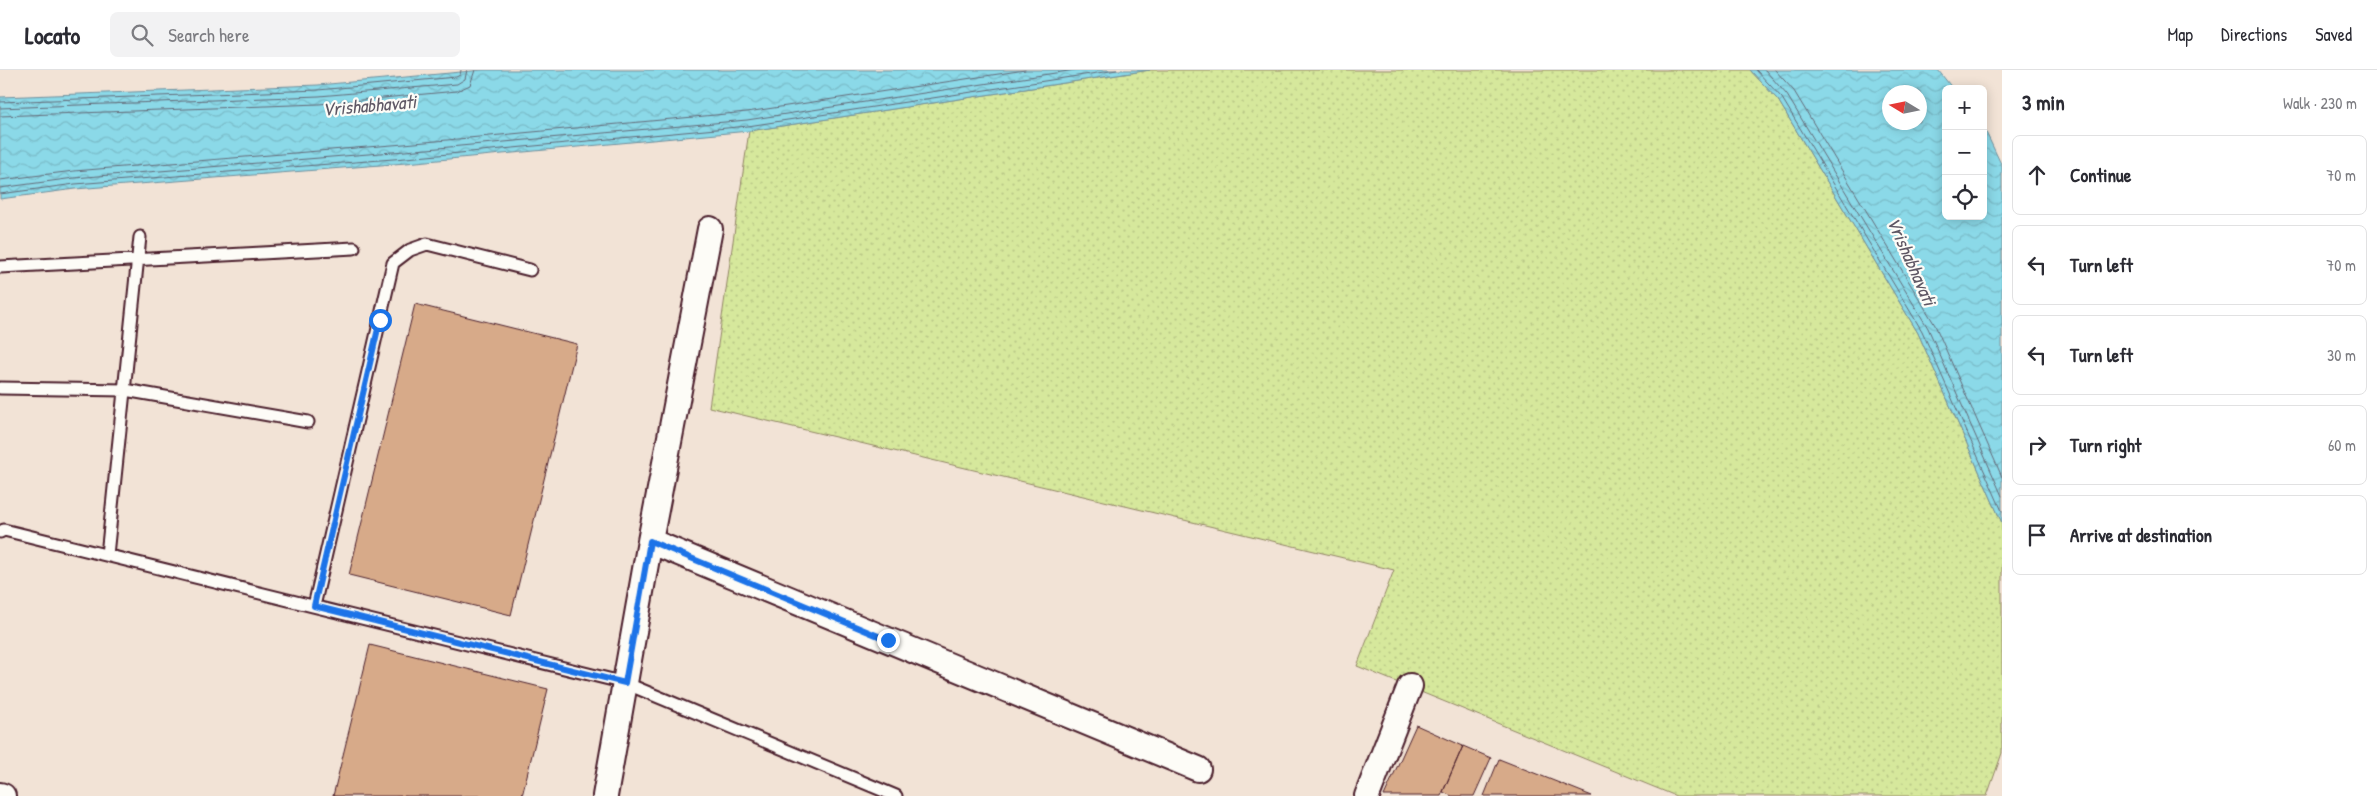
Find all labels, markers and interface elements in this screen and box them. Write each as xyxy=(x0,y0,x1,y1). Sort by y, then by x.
search box xyxy=(110,12,460,57)
text: Locato xyxy=(25,19,80,51)
icon: search xyxy=(128,21,156,49)
text: Search here xyxy=(168,22,249,48)
text: Map xyxy=(2168,22,2193,47)
text: Directions xyxy=(2221,22,2287,47)
text: Saved xyxy=(2315,22,2352,47)
north arrow xyxy=(1882,85,1927,130)
map controls xyxy=(1942,85,1987,220)
button: + xyxy=(1942,85,1987,130)
water label: Vrishabhavati xyxy=(321,88,419,122)
text: 3 min xyxy=(2022,88,2065,117)
text: Walk · 230 m xyxy=(2283,92,2357,114)
button: − xyxy=(1942,130,1987,175)
icon: ahead xyxy=(2023,161,2051,189)
text: Continue xyxy=(2070,162,2131,188)
text: 70 m xyxy=(2326,164,2356,186)
button: locate xyxy=(1942,175,1987,220)
water label: Vrishabhavati xyxy=(1881,213,1944,311)
icon: left xyxy=(2023,251,2051,279)
text: Turn left xyxy=(2070,252,2133,278)
text: 70 m xyxy=(2326,254,2356,276)
route start xyxy=(369,309,392,332)
icon: left xyxy=(2023,341,2051,369)
text: Turn left xyxy=(2070,342,2133,368)
text: 30 m xyxy=(2327,344,2356,366)
icon: right xyxy=(2023,431,2051,459)
text: Turn right xyxy=(2070,432,2141,458)
text: 60 m xyxy=(2328,434,2356,456)
icon: arrive xyxy=(2023,521,2051,549)
text: Arrive at destination xyxy=(2070,522,2212,548)
route end xyxy=(877,629,900,652)

